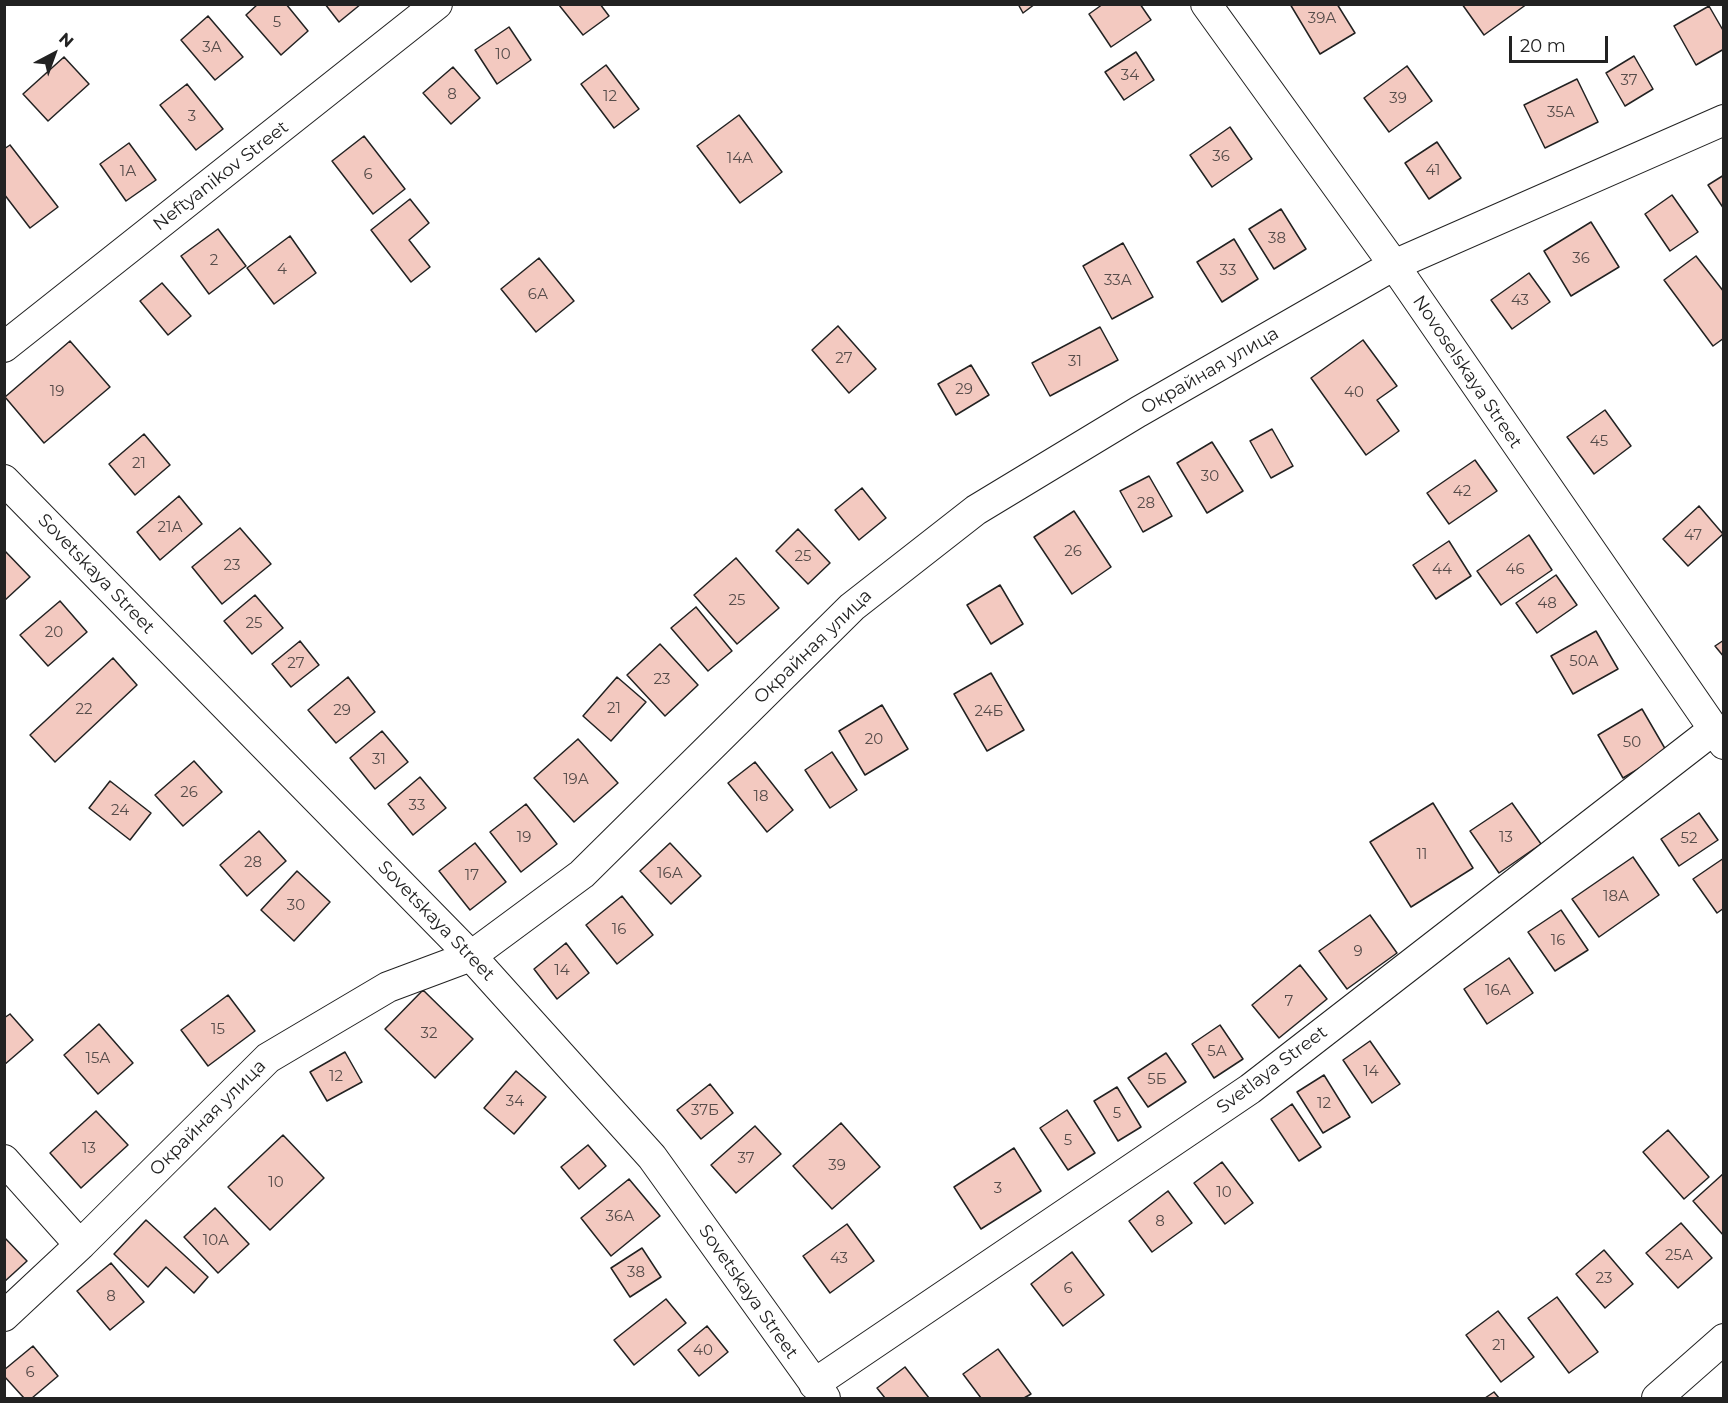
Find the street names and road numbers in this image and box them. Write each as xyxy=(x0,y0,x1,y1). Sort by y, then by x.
street label: Neftyanikov Street xyxy=(149,117,293,235)
street label: Novoselskaya Street xyxy=(1408,291,1526,453)
street label: Окрайная улица xyxy=(1137,323,1283,419)
street label: Sovetskaya Street xyxy=(33,509,159,639)
street label: Окрайная улица xyxy=(750,585,876,709)
street label: Sovetskaya Street xyxy=(373,856,499,986)
street label: Svetlaya Street xyxy=(1212,1021,1332,1119)
street label: Окрайная улица xyxy=(145,1055,271,1181)
street label: Sovetskaya Street xyxy=(694,1221,802,1363)

